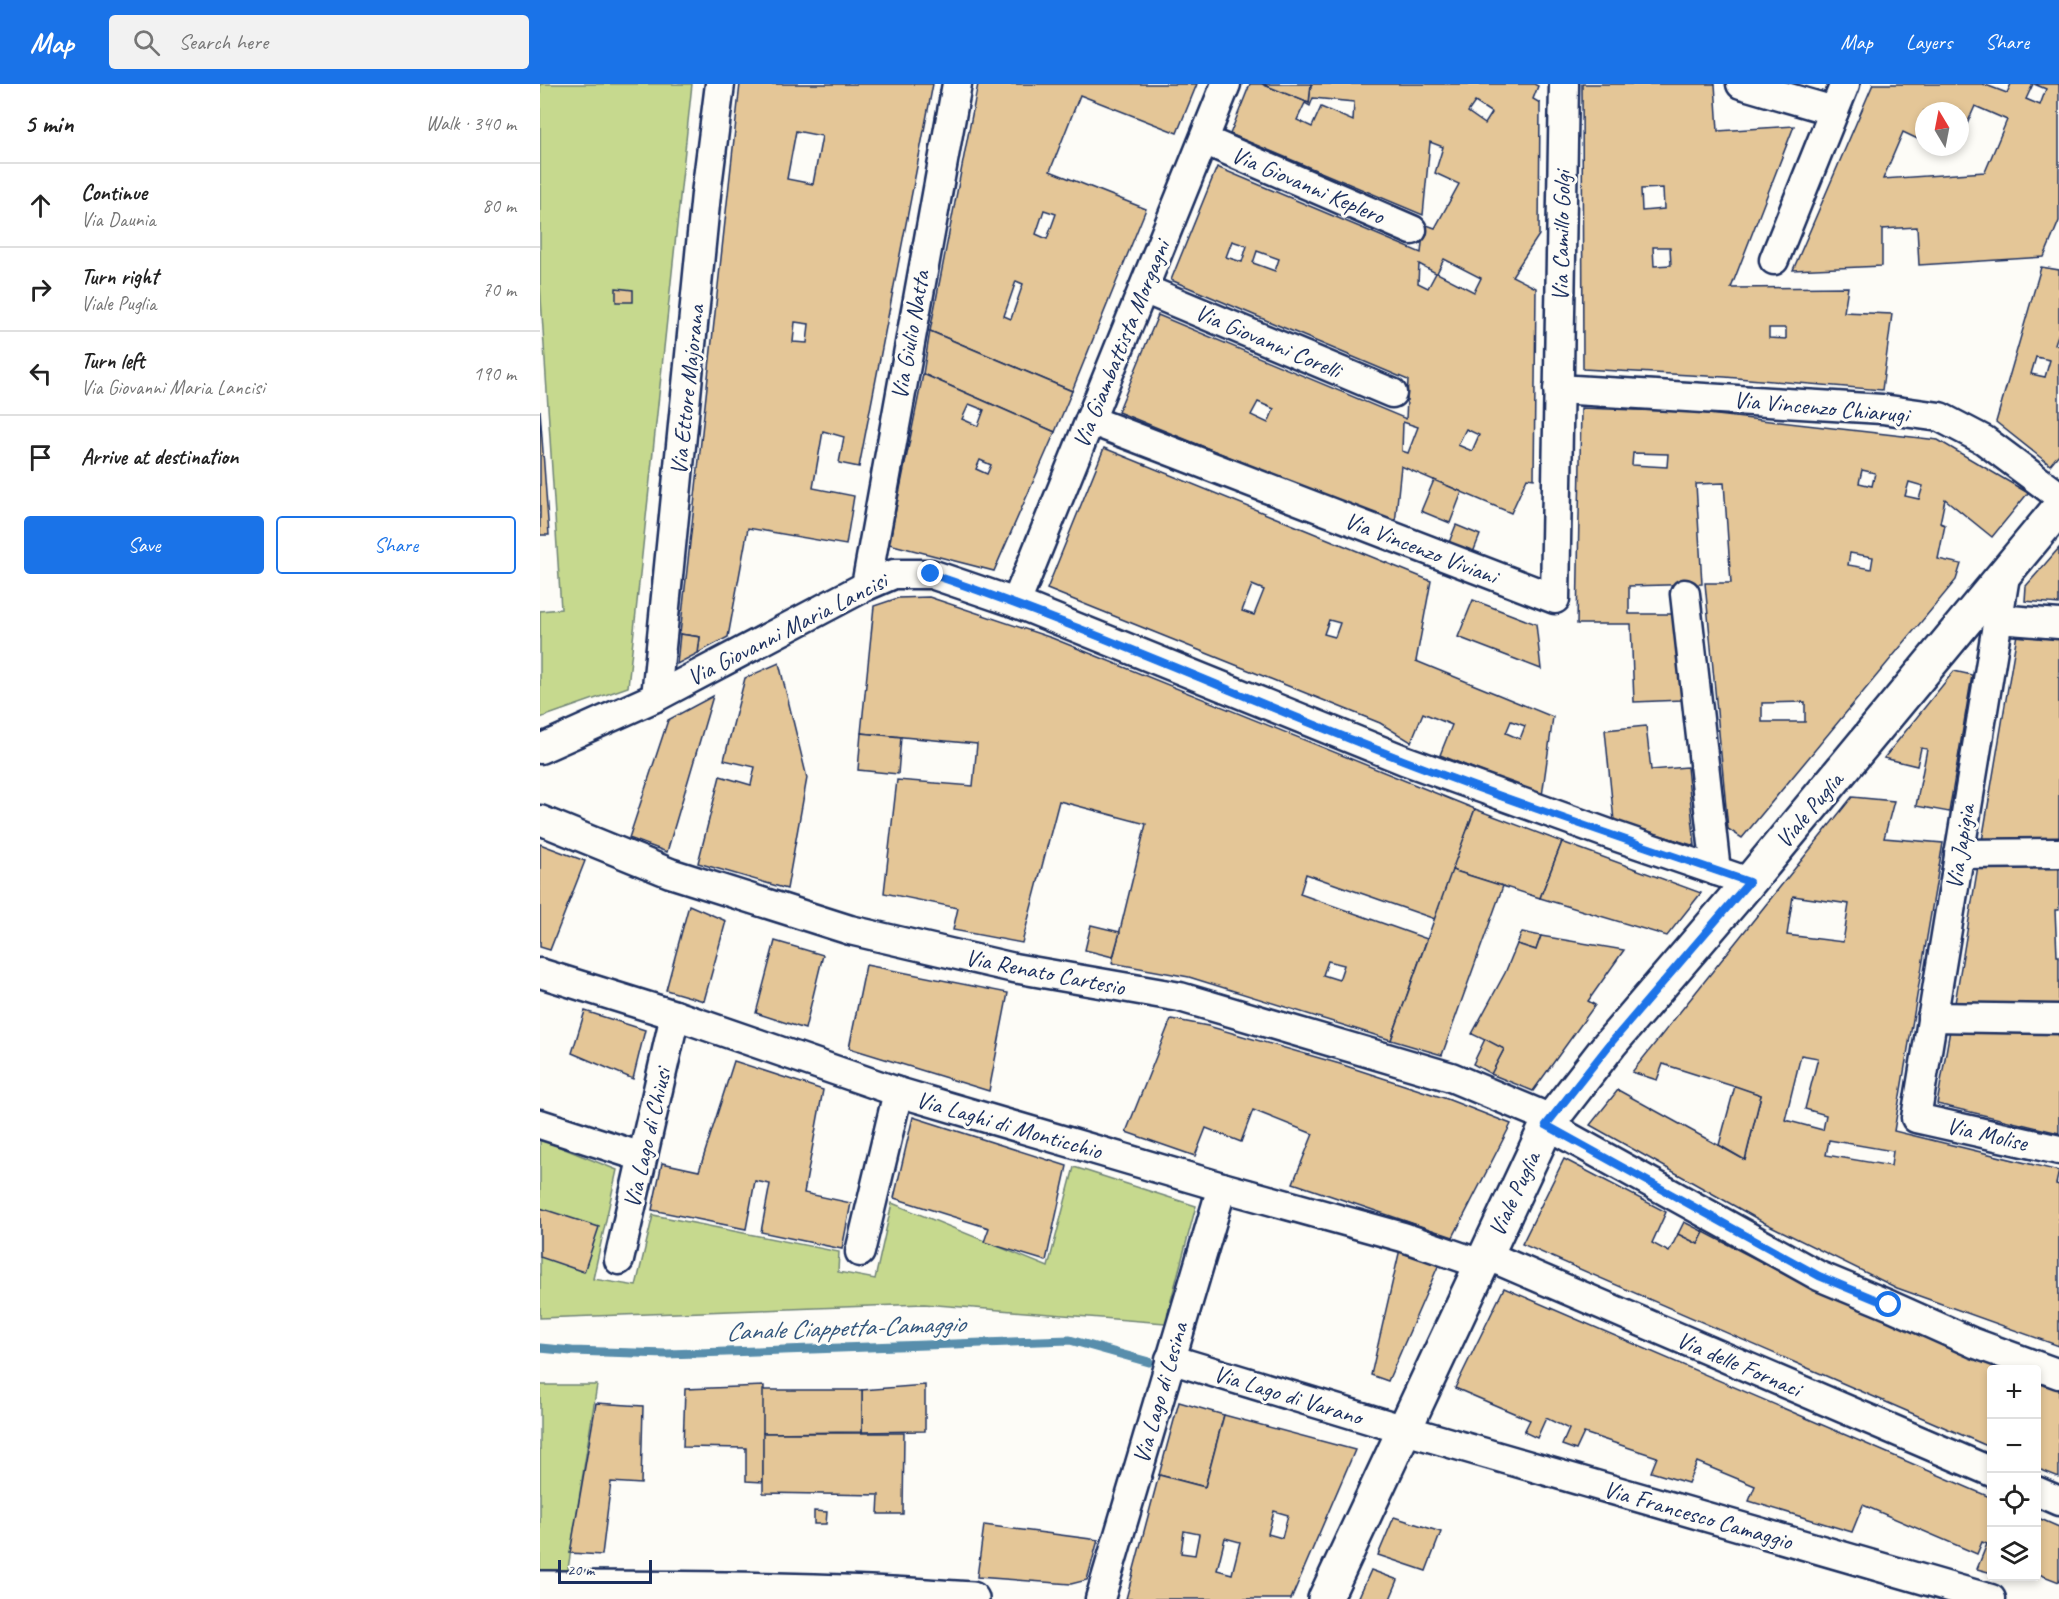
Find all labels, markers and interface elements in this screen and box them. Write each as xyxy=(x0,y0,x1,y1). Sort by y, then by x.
search box xyxy=(109,15,529,69)
text: Map xyxy=(30,25,73,60)
icon: search xyxy=(130,26,163,59)
text: Search here xyxy=(178,28,268,56)
text: Map xyxy=(1840,29,1873,55)
text: Layers xyxy=(1906,29,1952,55)
text: Share xyxy=(1985,29,2029,55)
north arrow xyxy=(1915,102,1969,156)
text: 5 min xyxy=(24,107,73,140)
text: Walk · 340 m xyxy=(426,111,516,136)
street label: Via Giovanni Keplero xyxy=(1227,139,1390,231)
street label: Via Camillo Golgi xyxy=(1545,168,1577,302)
text: Continue xyxy=(81,179,147,207)
icon: ahead xyxy=(24,189,57,222)
text: 80 m xyxy=(482,193,516,218)
text: Via Daunia xyxy=(81,207,156,232)
street label: Via Giambattista Morgagni xyxy=(1066,233,1177,452)
text: Turn right xyxy=(81,263,158,291)
street label: Via Giulio Natta xyxy=(884,267,936,402)
icon: right xyxy=(24,273,57,306)
text: 70 m xyxy=(482,277,516,302)
text: Viale Puglia xyxy=(81,291,156,316)
street label: Via Giovanni Corelli xyxy=(1191,297,1348,386)
street label: Via Ettore Majorana xyxy=(663,302,711,477)
text: Turn left xyxy=(81,347,145,375)
icon: left xyxy=(24,357,57,390)
text: 190 m xyxy=(473,361,516,386)
text: Via Giovanni Maria Lancisi xyxy=(81,375,265,400)
street label: Via Vincenzo Chiarugi xyxy=(1732,384,1913,430)
icon: arrive xyxy=(24,441,57,474)
text: Arrive at destination xyxy=(81,443,238,471)
street label: Via Vincenzo Viviani xyxy=(1340,505,1505,592)
button: Save xyxy=(24,516,264,574)
button: Share xyxy=(276,516,516,574)
route end xyxy=(917,560,943,586)
street label: Via Giovanni Maria Lancisi xyxy=(682,564,895,692)
street label: Viale Puglia xyxy=(1769,764,1851,854)
street label: Via Japigia xyxy=(1939,800,1982,891)
street label: Via Renato Cartesio xyxy=(963,942,1129,1002)
street label: Via Lago di Chiusi xyxy=(616,1063,678,1211)
street label: Via Laghi di Monticchio xyxy=(913,1084,1107,1166)
street label: Via Molise xyxy=(1944,1110,2032,1158)
street label: Viale Puglia xyxy=(1481,1145,1548,1241)
route start xyxy=(1875,1291,1901,1317)
water label: Canale Ciappetta-Camaggio xyxy=(725,1307,969,1348)
street label: Via Lago di Lesina xyxy=(1126,1318,1195,1467)
street label: Via delle Fornaci xyxy=(1672,1324,1808,1405)
street label: Via Lago di Varano xyxy=(1210,1358,1368,1433)
map controls xyxy=(1987,1365,2041,1581)
button: + xyxy=(1987,1365,2041,1419)
button: − xyxy=(1987,1419,2041,1473)
button: locate xyxy=(1987,1473,2041,1527)
street label: Via Francesco Camaggio xyxy=(1600,1474,1797,1557)
button: layers xyxy=(1987,1527,2041,1581)
scale bar xyxy=(558,1557,652,1584)
text: 20 m xyxy=(567,1560,594,1580)

